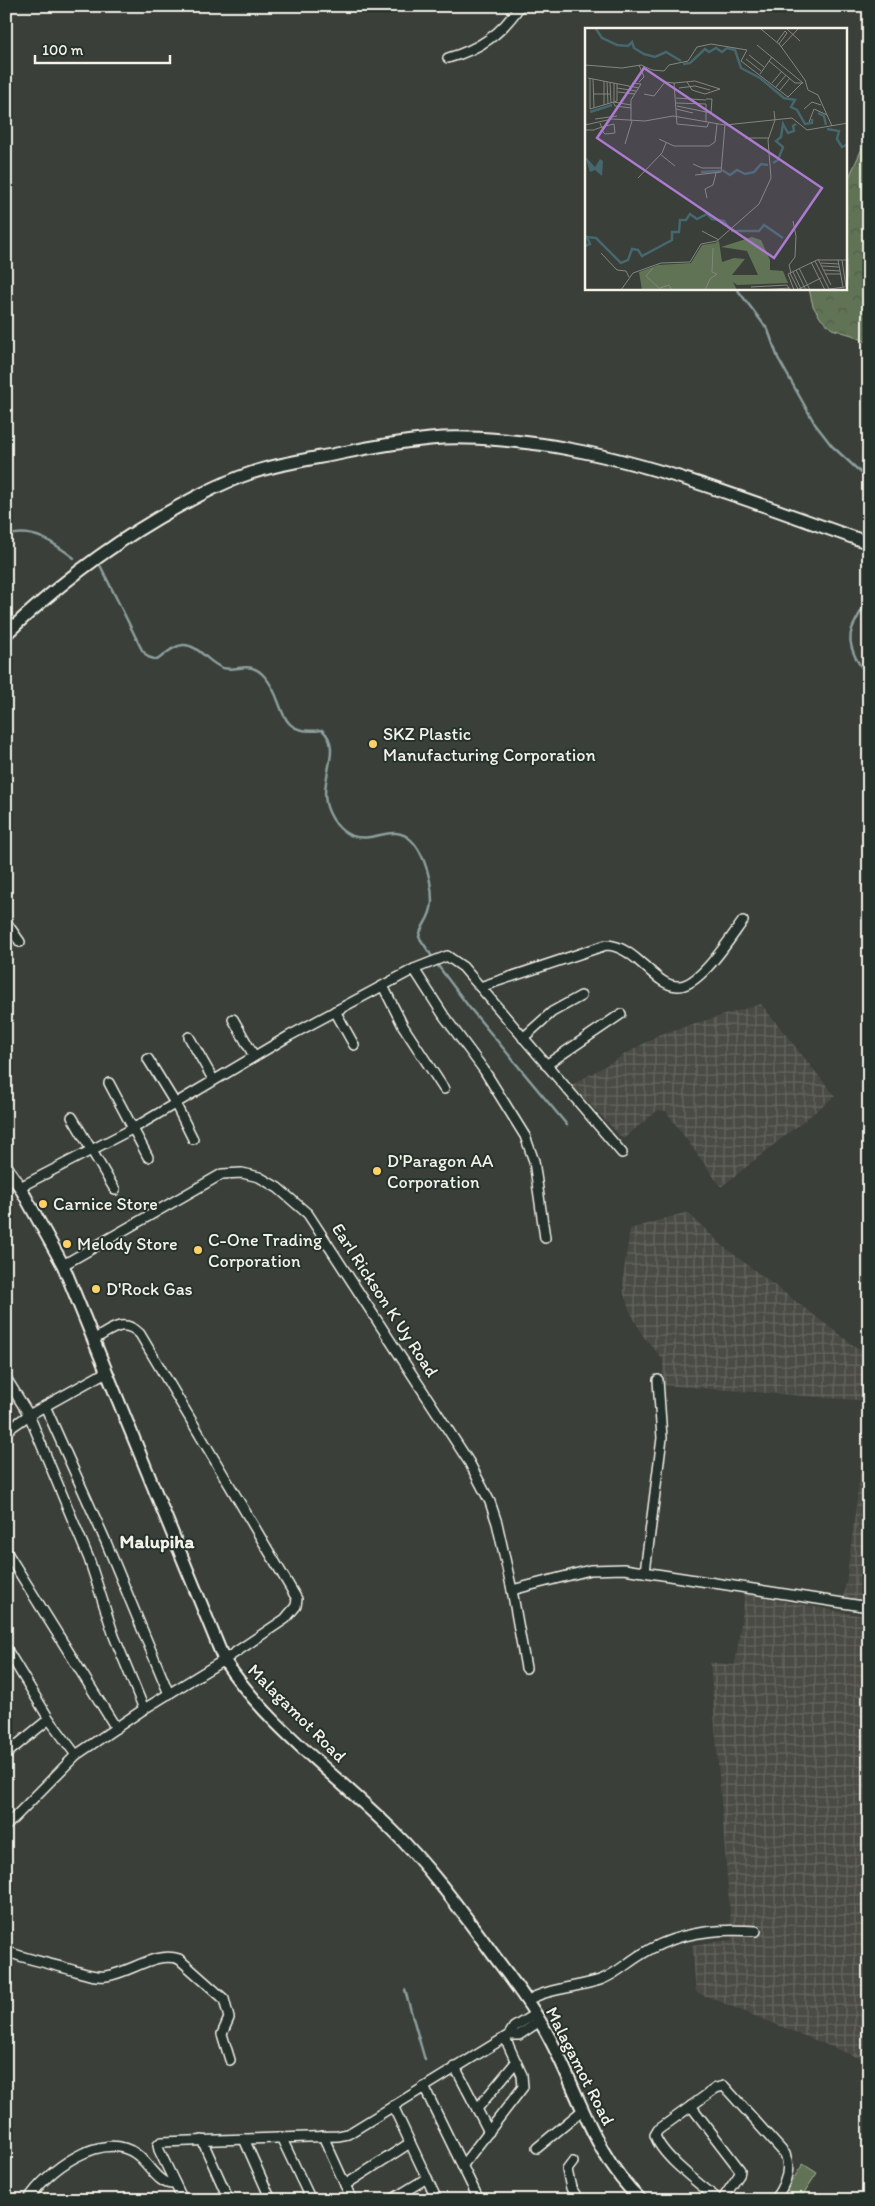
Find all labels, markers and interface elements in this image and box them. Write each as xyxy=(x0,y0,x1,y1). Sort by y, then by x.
inset map xyxy=(585,28,848,290)
scale bar xyxy=(35,32,170,64)
text: 100 m xyxy=(42,41,84,59)
place label: SKZ Plastic Manufacturing Corporation xyxy=(383,723,596,766)
marker: SKZ Plastic Manufacturing Corporation xyxy=(367,738,379,750)
place label: D'Paragon AA Corporation xyxy=(387,1150,494,1193)
marker: D'Paragon AA Corporation xyxy=(371,1165,383,1177)
place label: Carnice Store xyxy=(53,1193,158,1215)
marker: Carnice Store xyxy=(37,1198,49,1210)
street label: Earl Rickson K Uy Road xyxy=(327,1219,443,1381)
place label: C-One Trading Corporation xyxy=(208,1229,323,1272)
place label: Melody Store xyxy=(77,1233,178,1255)
marker: Melody Store xyxy=(61,1238,73,1250)
marker: C-One Trading Corporation xyxy=(192,1244,204,1256)
place label: D'Rock Gas xyxy=(106,1278,193,1300)
marker: D'Rock Gas xyxy=(90,1283,102,1295)
district label: Malupiha xyxy=(120,1530,195,1553)
street label: Malagamot Road xyxy=(243,1659,351,1767)
street label: Malagamot Road xyxy=(541,2003,619,2129)

